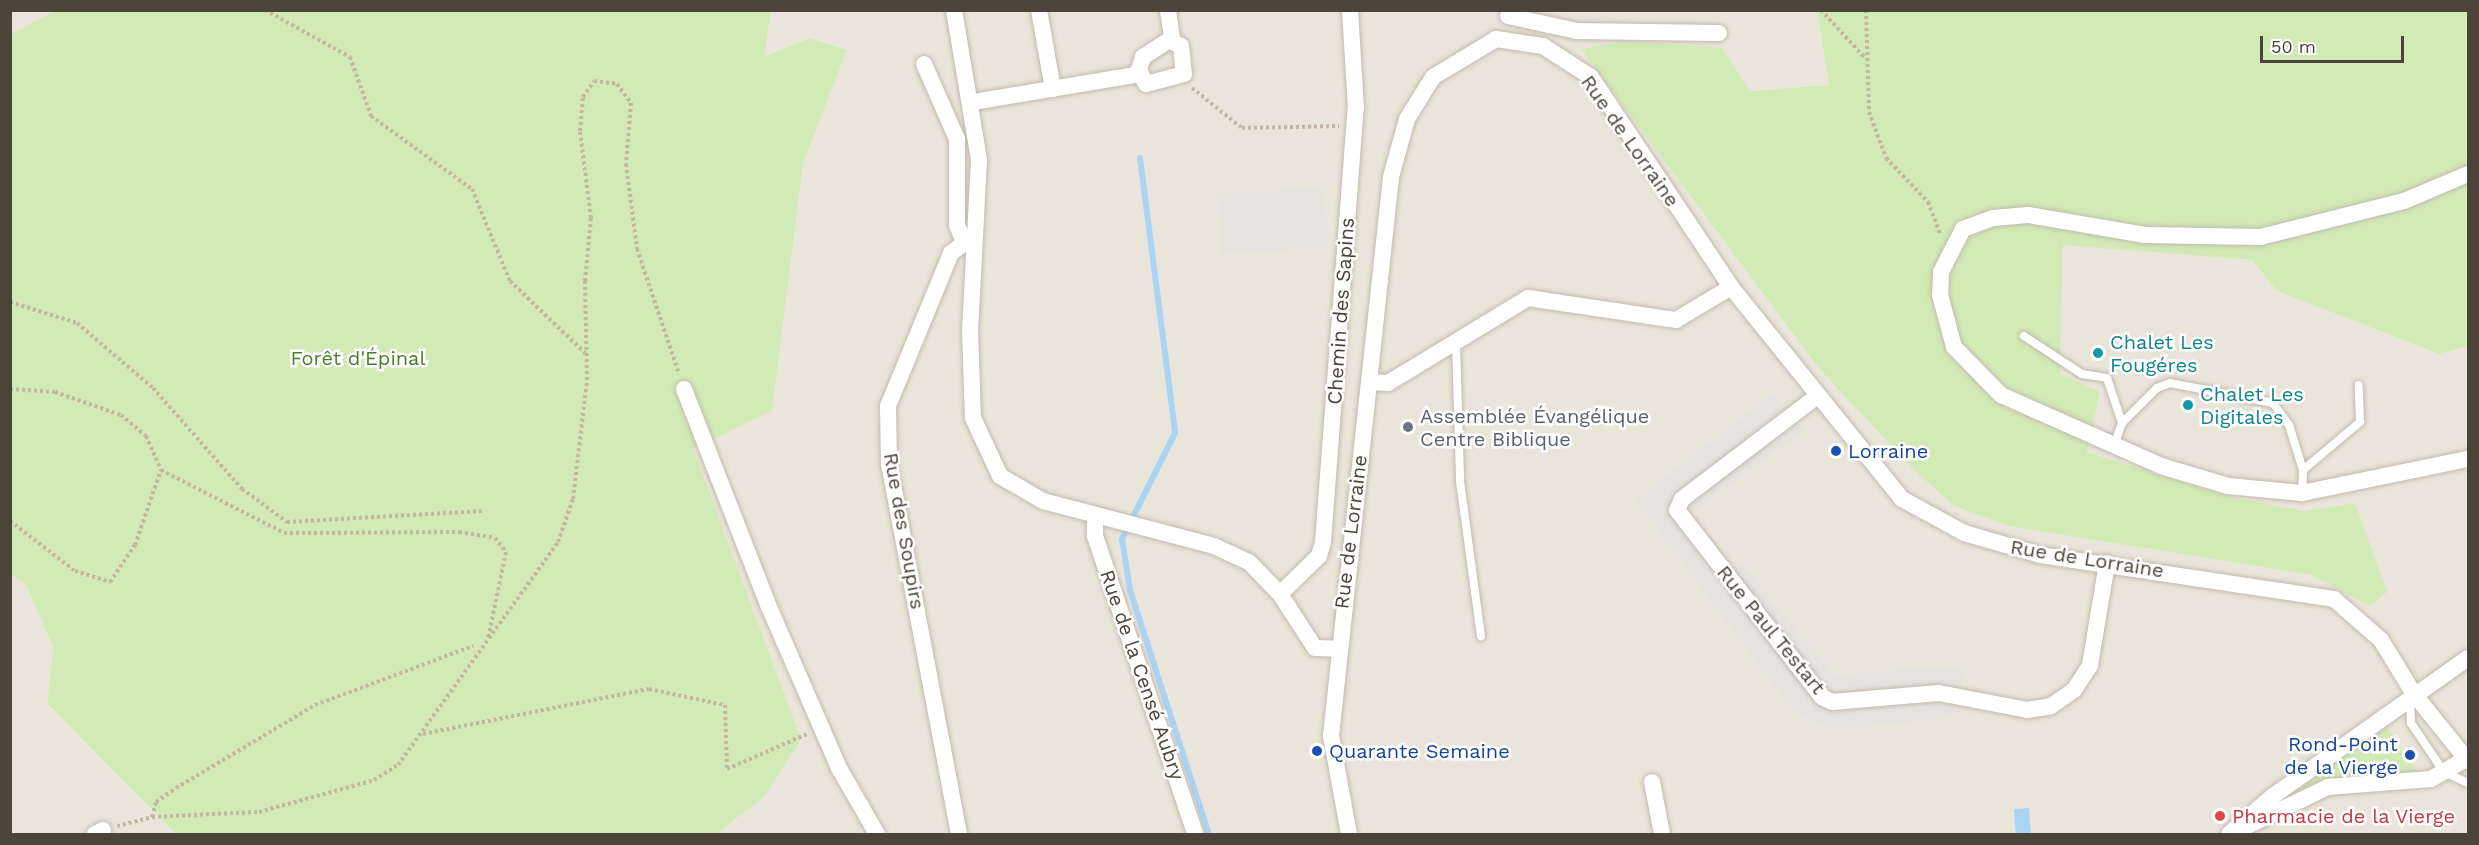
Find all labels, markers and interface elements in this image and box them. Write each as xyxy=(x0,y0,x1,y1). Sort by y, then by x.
scale bar xyxy=(2263,24,2407,62)
text: 50 m xyxy=(2271,36,2316,57)
street label: Rue de Lorraine xyxy=(1576,71,1684,211)
street label: Chemin des Sapins xyxy=(1322,217,1360,405)
place label: Chalet Les Fougéres xyxy=(2110,330,2214,377)
park label: Forêt d'Épinal xyxy=(290,346,426,370)
marker: Chalet Les Fougéres xyxy=(2091,346,2105,360)
place label: Chalet Les Digitales xyxy=(2200,382,2304,429)
marker: Chalet Les Digitales xyxy=(2181,398,2195,412)
place label: Assemblée Évangélique Centre Biblique xyxy=(1420,404,1649,451)
marker: Assemblée Évangélique Centre Biblique xyxy=(1401,420,1415,434)
place label: Lorraine xyxy=(1848,439,1928,463)
marker: Lorraine xyxy=(1829,444,1843,458)
street label: Rue des Soupirs xyxy=(878,451,930,611)
street label: Rue de Lorraine xyxy=(1330,454,1372,610)
street label: Rue de Lorraine xyxy=(2009,535,2165,583)
street label: Rue Paul Testart xyxy=(1711,560,1831,700)
street label: Rue de la Censé Aubry xyxy=(1095,566,1189,784)
place label: Rond-Point de la Vierge xyxy=(2283,732,2398,779)
place label: Quarante Semaine xyxy=(1329,739,1510,763)
marker: Quarante Semaine xyxy=(1310,744,1324,758)
marker: Rond-Point de la Vierge xyxy=(2403,748,2417,762)
place label: Pharmacie de la Vierge xyxy=(2232,804,2456,828)
marker: Pharmacie de la Vierge xyxy=(2213,809,2227,823)

